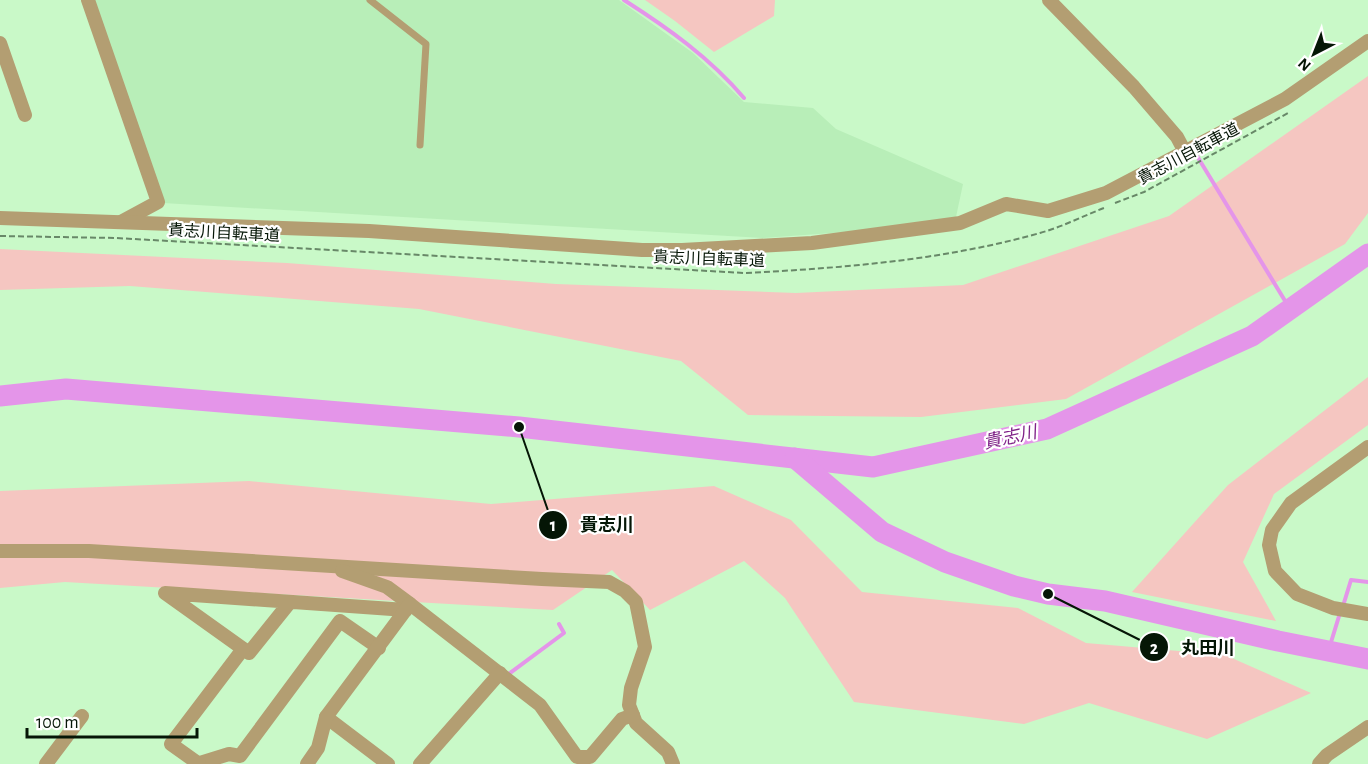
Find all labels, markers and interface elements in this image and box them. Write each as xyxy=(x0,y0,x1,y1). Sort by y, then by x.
north arrow xyxy=(1284,24,1344,84)
text: N xyxy=(1295,55,1314,74)
street label: 貴志川自転車道 xyxy=(1135,120,1242,187)
street label: 貴志川自転車道 xyxy=(168,221,280,244)
street label: 貴志川自転車道 xyxy=(653,248,765,269)
water label: 貴志川 xyxy=(982,421,1040,452)
callout: 貴志川 xyxy=(538,507,646,543)
text: 貴志川 xyxy=(580,515,634,535)
text: 1 xyxy=(550,517,556,535)
callout: 丸田川 xyxy=(1139,629,1247,665)
text: 丸田川 xyxy=(1181,638,1235,658)
text: 2 xyxy=(1150,640,1159,658)
scale bar xyxy=(27,701,196,739)
text: 100 m xyxy=(36,714,79,732)

